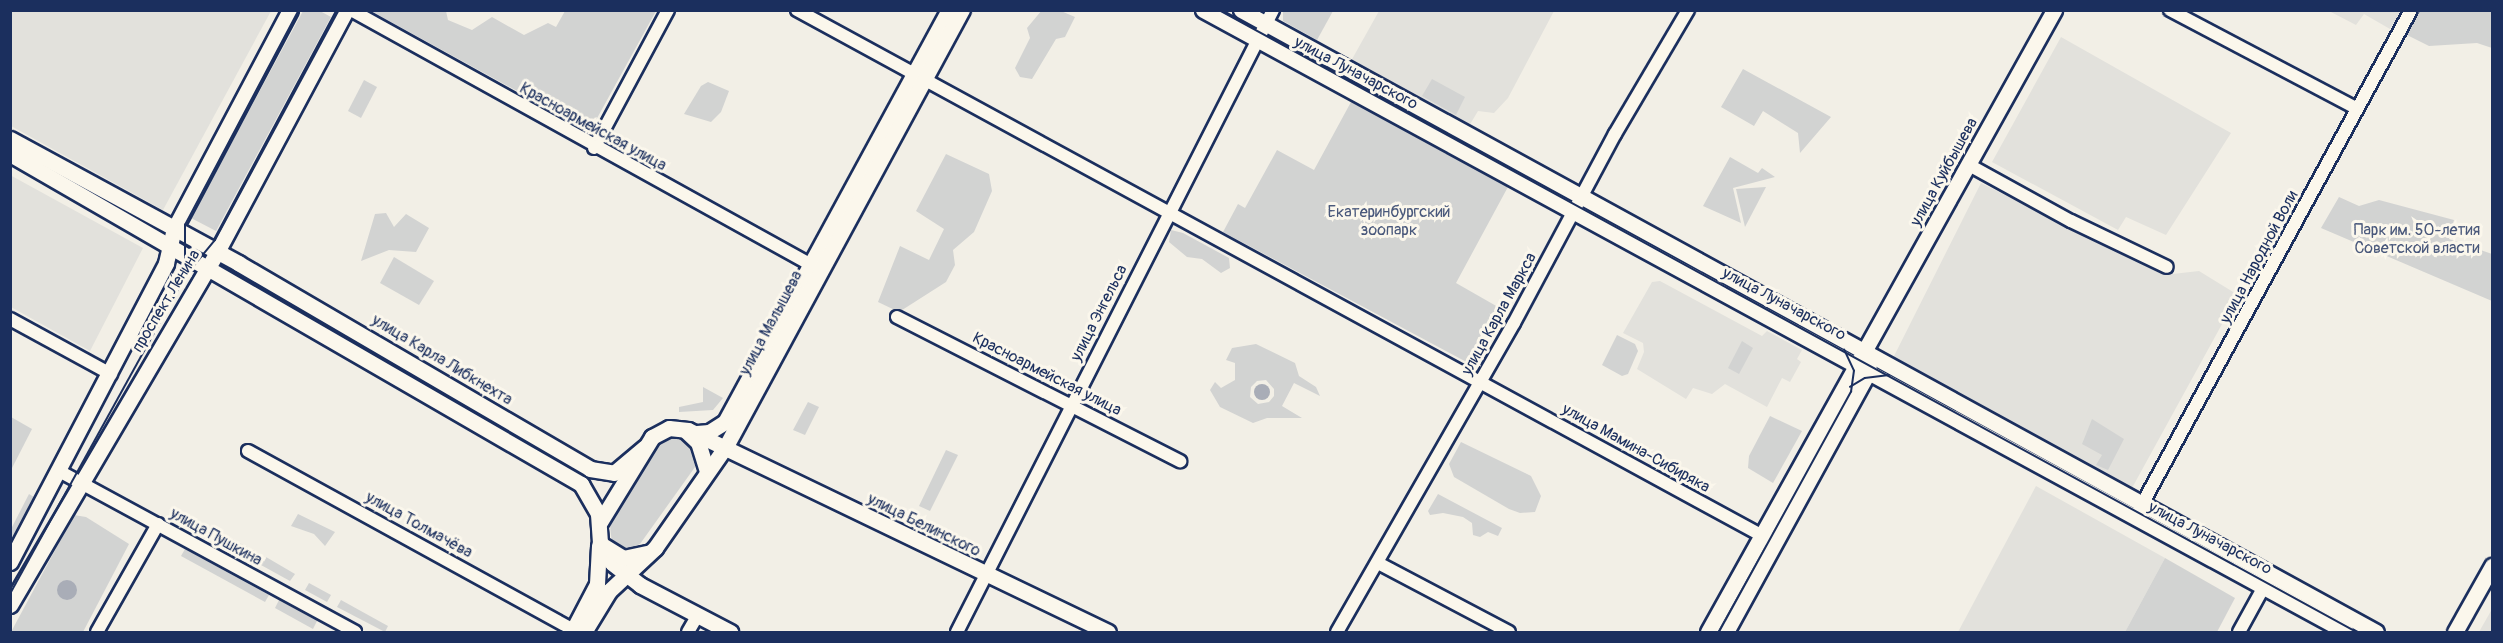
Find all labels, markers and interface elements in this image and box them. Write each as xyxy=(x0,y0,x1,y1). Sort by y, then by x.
street label: улица Луначарского xyxy=(1291,32,1421,114)
street label: Красноармейская улица xyxy=(516,79,670,175)
street label: улица Куйбышева xyxy=(1906,114,1982,230)
street label: улица Народной Воли xyxy=(2216,187,2302,327)
park label: Екатеринбургский зоопарк xyxy=(1328,202,1450,240)
park label: Парк им. 50-летия Советской власти xyxy=(2354,220,2480,258)
street label: проспект Ленина xyxy=(128,246,204,356)
street label: улица Карла Маркса xyxy=(1457,249,1541,379)
street label: улица Энгельса xyxy=(1066,262,1132,364)
street label: улица Луначарского xyxy=(1719,263,1849,345)
street label: улица Малышева xyxy=(735,268,807,378)
street label: улица Карла Либкнехта xyxy=(368,310,516,410)
street label: Красноармейская улица xyxy=(969,328,1125,420)
street label: улица Мамина-Сибиряка xyxy=(1559,399,1713,497)
street label: улица Толмачёва xyxy=(362,488,476,562)
street label: улица Белинского xyxy=(864,489,984,561)
street label: улица Луначарского xyxy=(2145,497,2275,579)
street label: улица Пушкина xyxy=(167,504,265,570)

